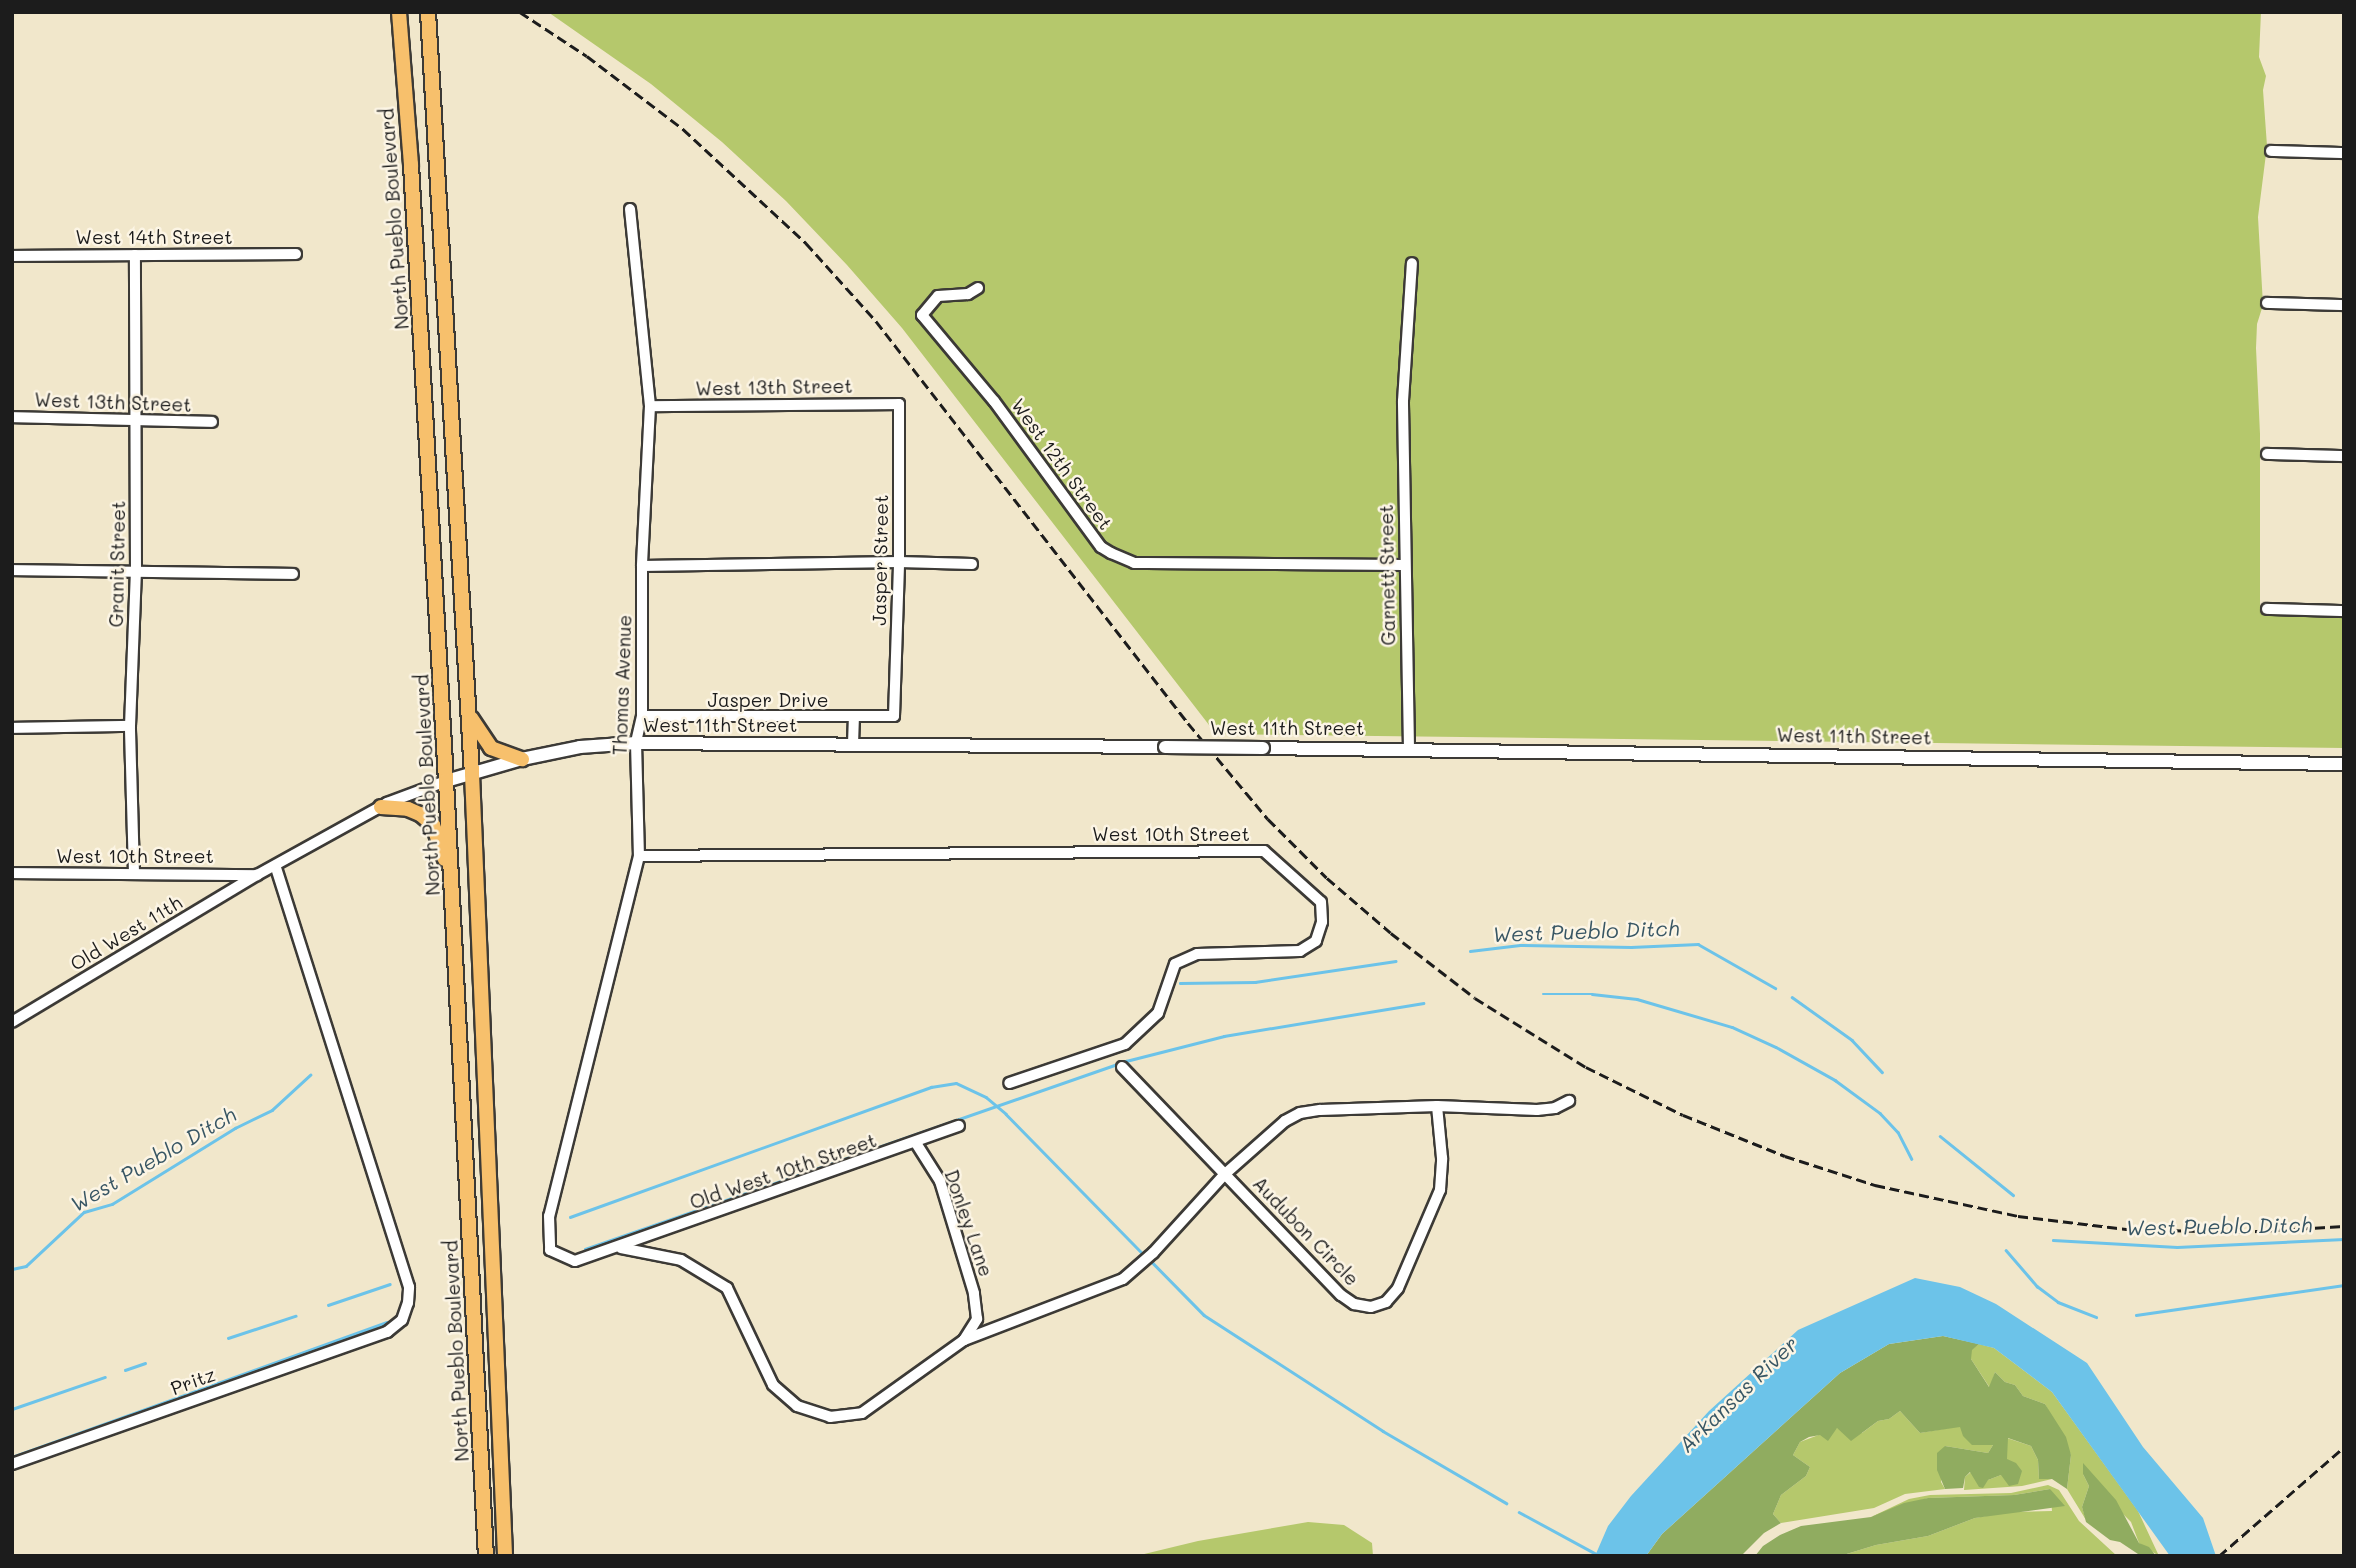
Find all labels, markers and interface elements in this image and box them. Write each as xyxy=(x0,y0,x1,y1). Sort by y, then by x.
street label: North Pueblo Boulevard xyxy=(375,108,413,330)
street label: West 14th Street xyxy=(75,226,233,248)
street label: West 13th Street xyxy=(695,374,853,400)
street label: West 13th Street xyxy=(34,388,192,416)
street label: West 12th Street xyxy=(1007,394,1117,534)
street label: Jasper Street xyxy=(867,494,893,626)
street label: Granit Street xyxy=(104,500,130,628)
street label: Garnett Street xyxy=(1374,504,1400,646)
street label: Thomas Avenue xyxy=(608,614,636,756)
street label: North Pueblo Boulevard xyxy=(410,674,444,896)
street label: Jasper Drive xyxy=(708,689,828,711)
street label: West 11th Street xyxy=(643,714,797,736)
street label: West 11th Street xyxy=(1210,717,1364,739)
street label: West 11th Street xyxy=(1776,723,1932,749)
street label: West 10th Street xyxy=(1092,823,1250,845)
street label: West 10th Street xyxy=(56,845,214,867)
street label: Old West 11th xyxy=(66,891,186,975)
water label: West Pueblo Ditch xyxy=(1492,915,1680,947)
water label: West Pueblo Ditch xyxy=(66,1101,240,1217)
street label: Old West 10th Street xyxy=(687,1128,879,1214)
street label: Donley Lane xyxy=(940,1167,998,1279)
street label: Audubon Circle xyxy=(1248,1172,1364,1290)
water label: West Pueblo Ditch xyxy=(2125,1212,2313,1240)
street label: North Pueblo Boulevard xyxy=(439,1240,473,1462)
water label: Arkansas River xyxy=(1673,1331,1803,1457)
street label: Pritz xyxy=(168,1362,218,1400)

